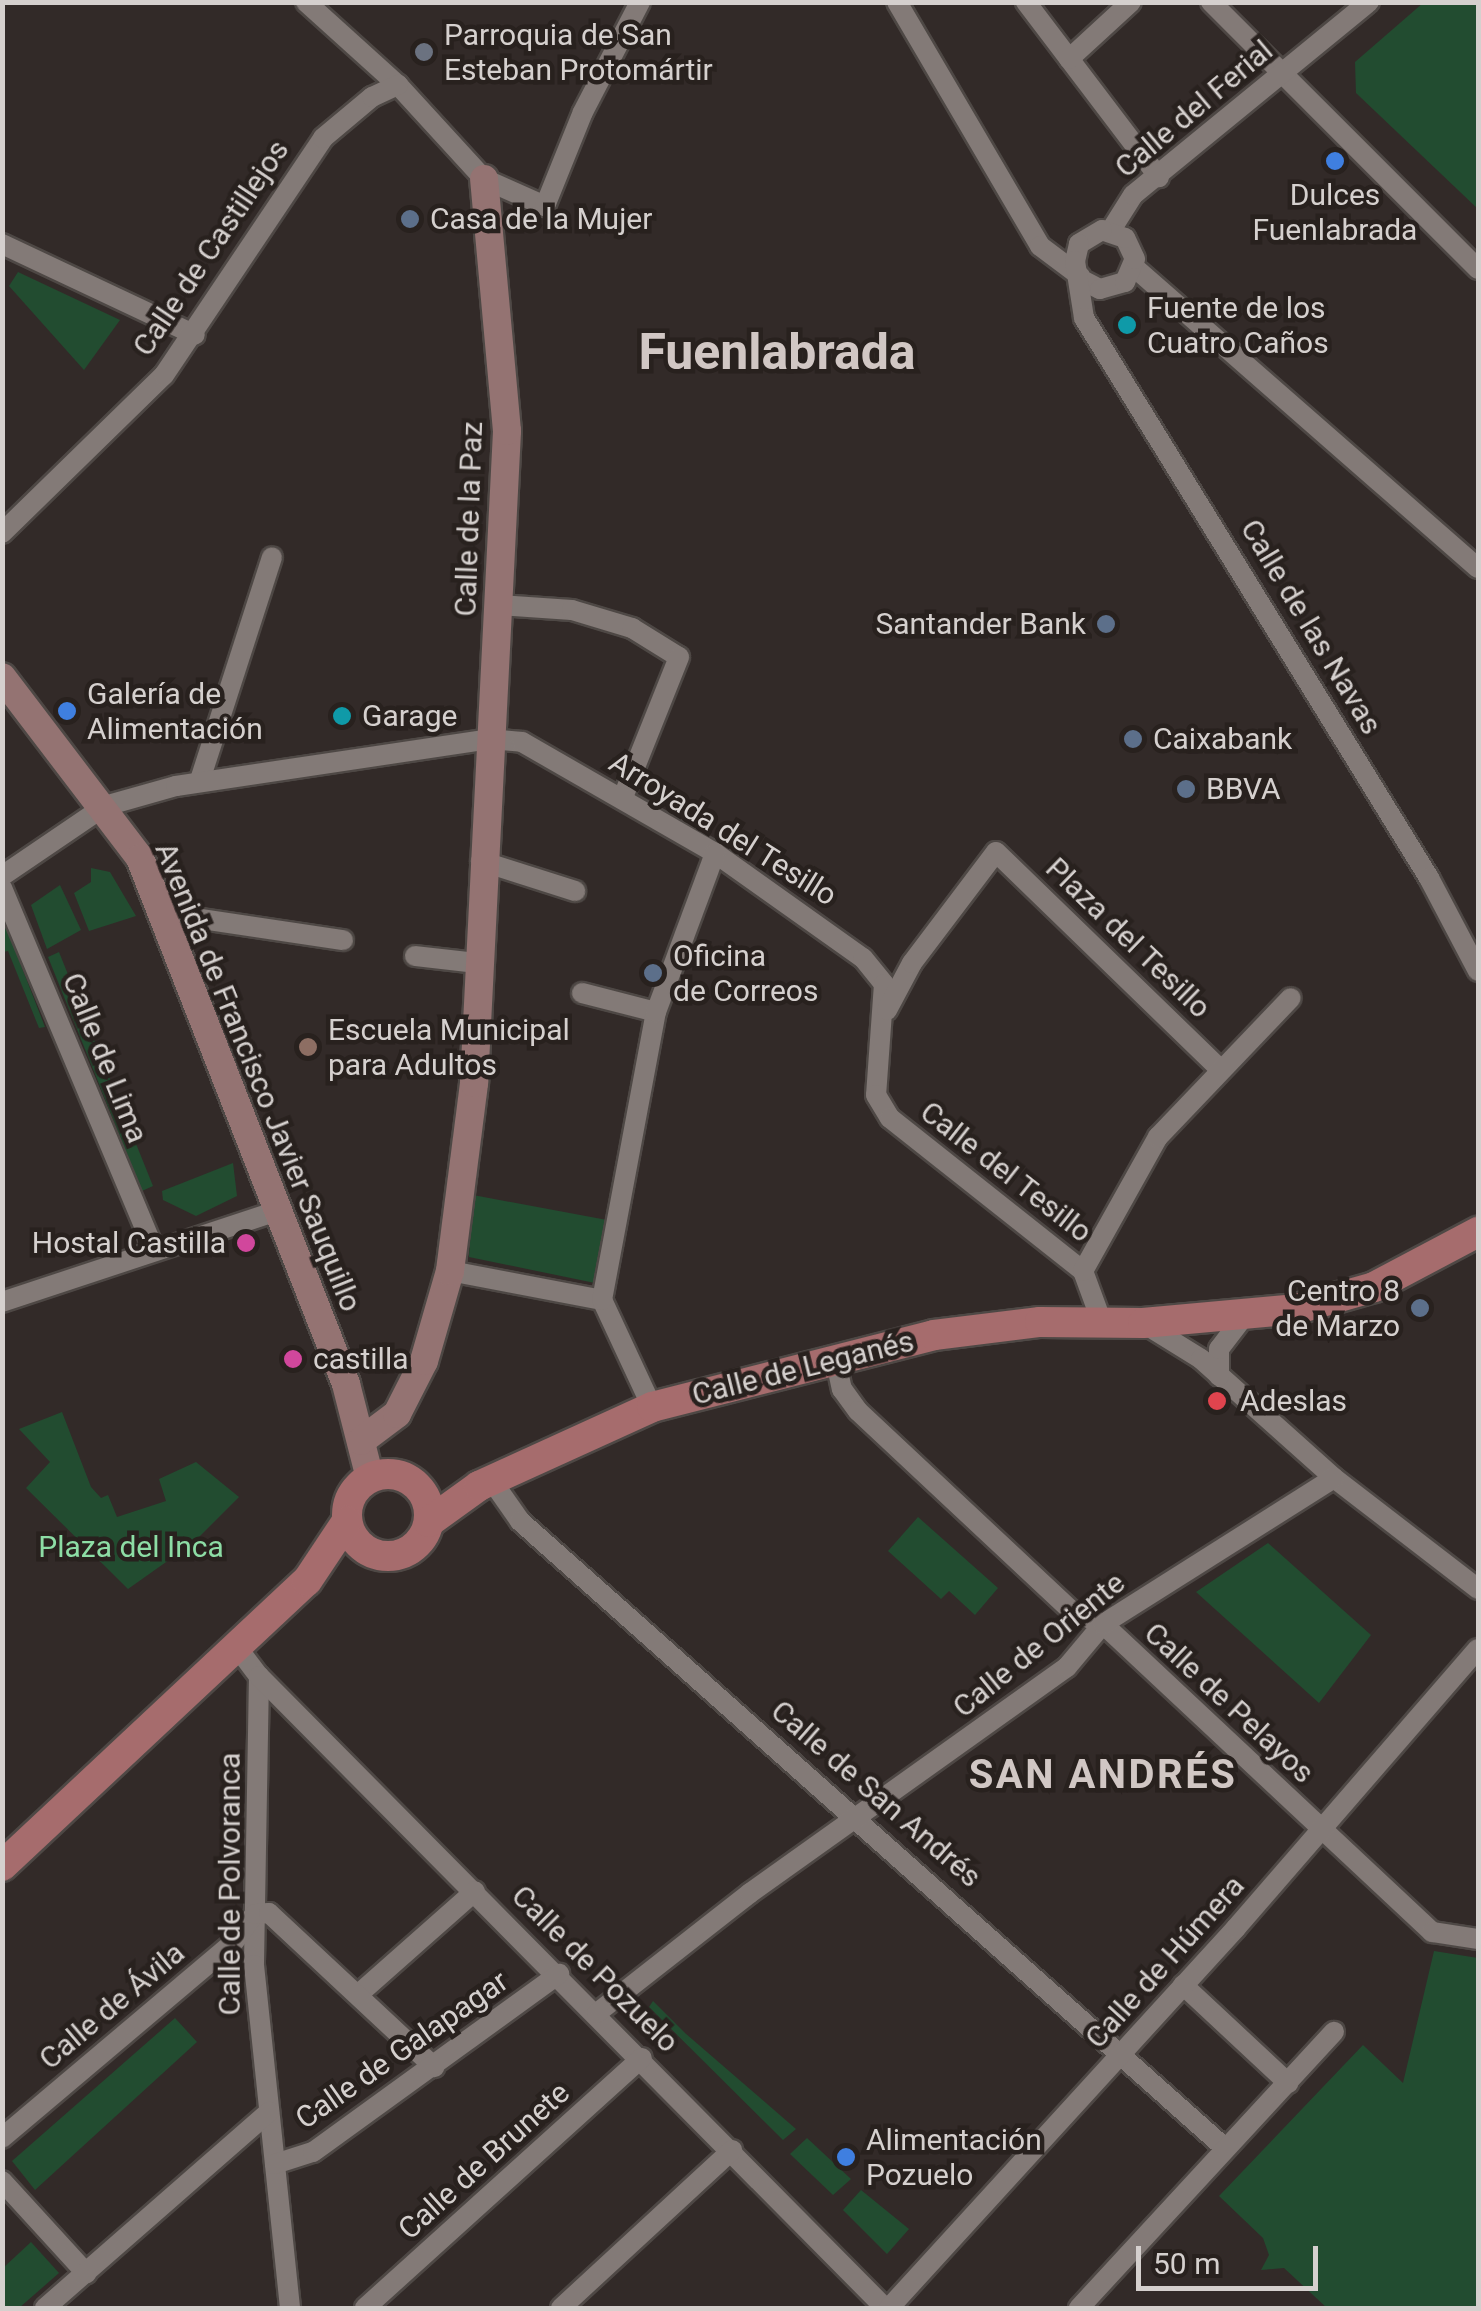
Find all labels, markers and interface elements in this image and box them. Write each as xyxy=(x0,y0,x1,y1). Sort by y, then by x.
place label: Parroquia de San Esteban Protomártir xyxy=(444,17,713,88)
street label: Calle del Ferial xyxy=(1108,33,1280,185)
marker: Parroquia de San Esteban Protomártir xyxy=(413,41,435,63)
street label: Calle de Castillejos xyxy=(125,133,297,363)
marker: Dulces Fuenlabrada xyxy=(1324,150,1346,172)
place label: Dulces Fuenlabrada xyxy=(1253,177,1417,248)
place label: Casa de la Mujer xyxy=(430,201,652,237)
marker: Casa de la Mujer xyxy=(399,208,421,230)
place label: Fuente de los Cuatro Caños xyxy=(1147,290,1329,360)
marker: Fuente de los Cuatro Caños xyxy=(1116,314,1138,336)
district label: Fuenlabrada xyxy=(638,323,916,383)
street label: Calle de la Paz xyxy=(448,421,490,617)
street label: Calle de las Navas xyxy=(1233,513,1389,741)
place label: Santander Bank xyxy=(875,606,1086,642)
marker: Santander Bank xyxy=(1095,613,1117,635)
place label: Galería de Alimentación xyxy=(87,676,263,746)
place label: Garage xyxy=(362,698,457,734)
marker: Galería de Alimentación xyxy=(56,700,78,722)
marker: Garage xyxy=(331,705,353,727)
place label: Caixabank xyxy=(1153,721,1292,757)
marker: Caixabank xyxy=(1122,728,1144,750)
street label: Arroyada del Tesillo xyxy=(602,744,844,914)
place label: BBVA xyxy=(1206,771,1281,807)
marker: BBVA xyxy=(1175,778,1197,800)
street label: Avenida de Francisco Javier Sauquillo xyxy=(147,837,369,1317)
street label: Plaza del Tesillo xyxy=(1038,850,1218,1026)
place label: Oficina de Correos xyxy=(673,938,818,1008)
marker: Oficina de Correos xyxy=(642,962,664,984)
street label: Calle de Lima xyxy=(55,968,155,1148)
place label: Escuela Municipal para Adultos xyxy=(328,1012,570,1082)
marker: Escuela Municipal para Adultos xyxy=(297,1036,319,1058)
street label: Calle del Tesillo xyxy=(913,1094,1099,1250)
place label: Hostal Castilla xyxy=(32,1225,226,1261)
marker: Hostal Castilla xyxy=(235,1232,257,1254)
place label: Centro 8 de Marzo xyxy=(1275,1273,1400,1344)
marker: Centro 8 de Marzo xyxy=(1409,1297,1431,1319)
street label: Calle de Leganés xyxy=(688,1323,918,1413)
place label: castilla xyxy=(313,1341,409,1377)
marker: castilla xyxy=(282,1348,304,1370)
place label: Adeslas xyxy=(1240,1383,1347,1419)
marker: Adeslas xyxy=(1204,1388,1230,1414)
park label: Plaza del Inca xyxy=(38,1529,224,1565)
street label: Calle de Oriente xyxy=(946,1565,1132,1725)
street label: Calle de Pelayos xyxy=(1137,1615,1321,1791)
street label: Calle de San Andrés xyxy=(764,1693,988,1895)
district label: SAN ANDRÉS xyxy=(969,1751,1237,1799)
street label: Calle de Polvoranca xyxy=(212,1752,248,2016)
street label: Calle de Húmera xyxy=(1078,1868,1252,2056)
street label: Calle de Pozuelo xyxy=(504,1878,686,2060)
street label: Calle de Ávila xyxy=(32,1935,192,2077)
street label: Calle de Galapagar xyxy=(289,1963,515,2137)
street label: Calle de Brunete xyxy=(391,2075,577,2247)
place label: Alimentación Pozuelo xyxy=(866,2122,1042,2192)
marker: Alimentación Pozuelo xyxy=(835,2146,857,2168)
scale bar xyxy=(1141,2226,1324,2288)
text: 50 m xyxy=(1153,2246,1220,2281)

